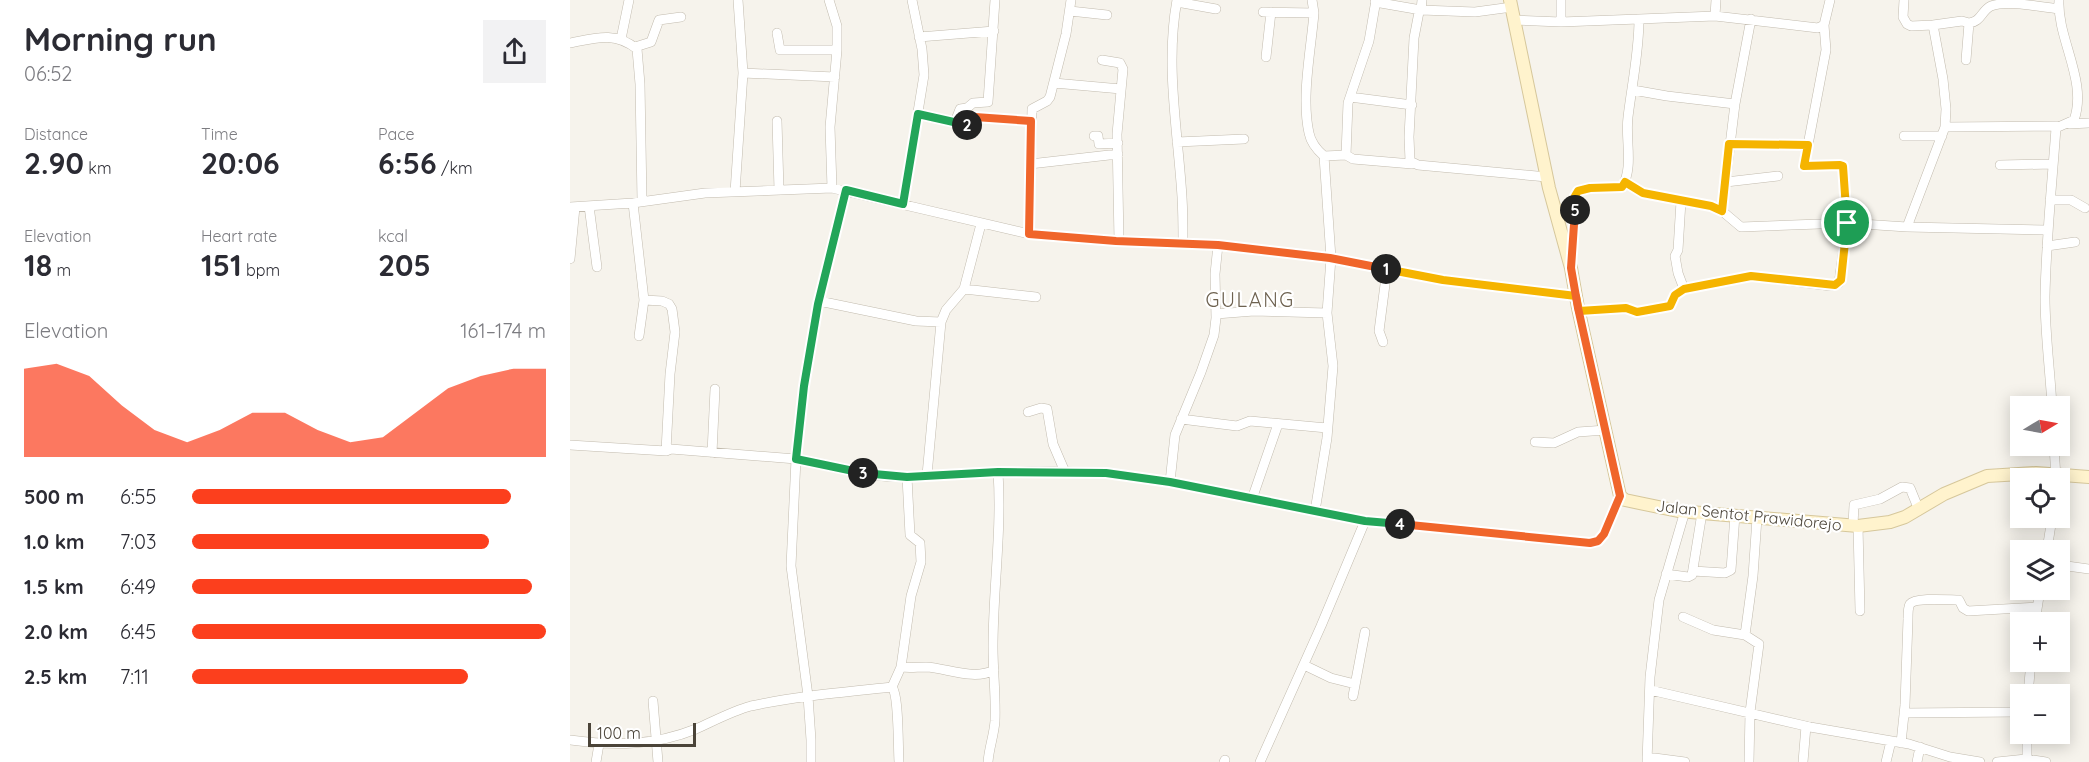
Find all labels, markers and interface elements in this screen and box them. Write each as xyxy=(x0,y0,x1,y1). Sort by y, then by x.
text: Morning run xyxy=(24,18,217,59)
button: share xyxy=(483,20,546,83)
text: 06:52 xyxy=(24,61,72,86)
pin: 2 xyxy=(952,110,982,140)
text: 2 xyxy=(962,115,972,135)
text: Distance xyxy=(24,124,88,144)
text: Time xyxy=(201,124,238,144)
text: Pace xyxy=(378,124,414,144)
text: 2.90 xyxy=(24,144,84,182)
text: 20:06 xyxy=(201,144,280,182)
text: 6:56 xyxy=(378,144,437,182)
text: km xyxy=(84,158,112,178)
text: /km xyxy=(437,158,473,178)
pin: 5 xyxy=(1560,195,1590,225)
pin xyxy=(1821,197,1872,248)
text: 5 xyxy=(1570,200,1580,220)
icon: arrive xyxy=(1830,206,1863,239)
text: Elevation xyxy=(24,226,91,246)
text: Heart rate xyxy=(201,226,277,246)
text: kcal xyxy=(378,226,408,246)
text: 18 xyxy=(24,246,52,284)
text: 151 xyxy=(201,246,242,284)
text: 205 xyxy=(378,246,431,284)
pin: 1 xyxy=(1371,254,1401,284)
text: 1 xyxy=(1383,259,1389,279)
text: m xyxy=(52,260,71,280)
text: bpm xyxy=(242,260,280,280)
district label: GULANG xyxy=(1205,287,1295,312)
text: Elevation xyxy=(24,318,108,343)
text: 161–174 m xyxy=(460,318,546,343)
north arrow xyxy=(2010,396,2070,456)
map controls xyxy=(2010,396,2070,744)
pin: 3 xyxy=(848,458,878,488)
text: 3 xyxy=(859,463,867,483)
button: locate xyxy=(2010,468,2070,528)
text: 500 m xyxy=(24,484,84,509)
text: 6:55 xyxy=(120,484,156,509)
street label: Jalan Sentot Prawidorejo xyxy=(1655,495,1843,535)
pin: 4 xyxy=(1385,509,1415,539)
text: 4 xyxy=(1395,514,1405,534)
text: 1.0 km xyxy=(24,529,84,554)
text: 7:03 xyxy=(120,529,156,554)
button: layers xyxy=(2010,540,2070,600)
text: 1.5 km xyxy=(24,574,84,599)
text: 6:49 xyxy=(120,574,156,599)
button: + xyxy=(2010,612,2070,672)
text: 2.0 km xyxy=(24,619,88,644)
text: 6:45 xyxy=(120,619,156,644)
text: 2.5 km xyxy=(24,664,87,689)
text: 7:11 xyxy=(120,664,149,689)
button: − xyxy=(2010,684,2070,744)
scale bar xyxy=(588,720,696,748)
text: 100 m xyxy=(597,723,641,743)

